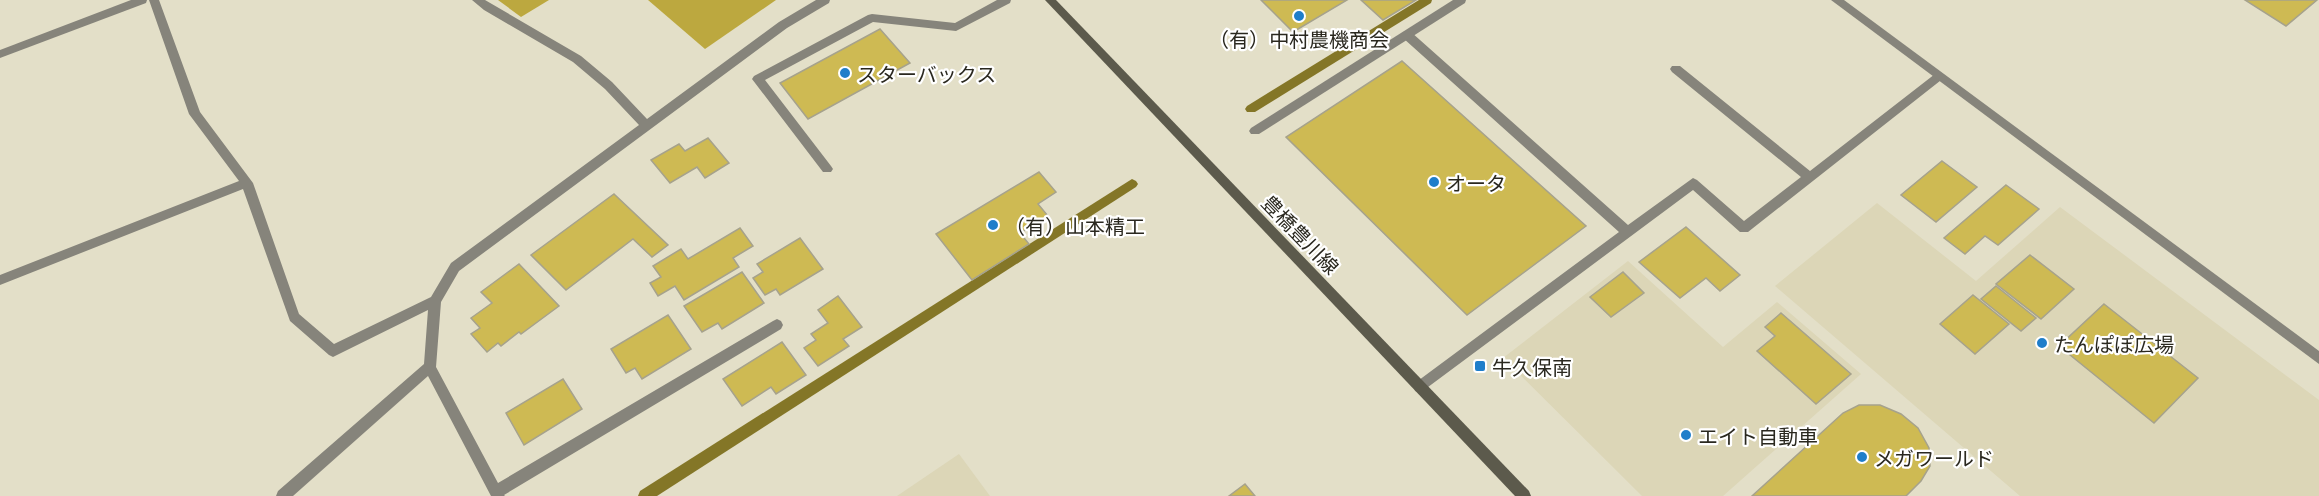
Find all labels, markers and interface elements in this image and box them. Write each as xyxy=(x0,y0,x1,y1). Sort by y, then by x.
marker: （有）中村農機商会 xyxy=(1292,9,1306,23)
place label: （有）中村農機商会 xyxy=(1209,24,1389,53)
place label: スターバックス xyxy=(857,59,996,88)
marker: スターバックス xyxy=(838,66,852,80)
place label: オータ xyxy=(1446,168,1506,197)
marker: オータ xyxy=(1427,175,1441,189)
street label: 豊橋豊川線 xyxy=(1256,188,1346,280)
place label: （有）山本精工 xyxy=(1005,211,1145,240)
marker: （有）山本精工 xyxy=(986,218,1000,232)
place label: たんぽぽ広場 xyxy=(2054,329,2174,358)
marker: たんぽぽ広場 xyxy=(2035,336,2049,350)
place label: 牛久保南 xyxy=(1492,352,1572,381)
marker: 牛久保南 xyxy=(1473,359,1487,373)
place label: エイト自動車 xyxy=(1698,421,1818,450)
marker: エイト自動車 xyxy=(1679,428,1693,442)
place label: メガワールド xyxy=(1874,443,1994,472)
marker: メガワールド xyxy=(1855,450,1869,464)

